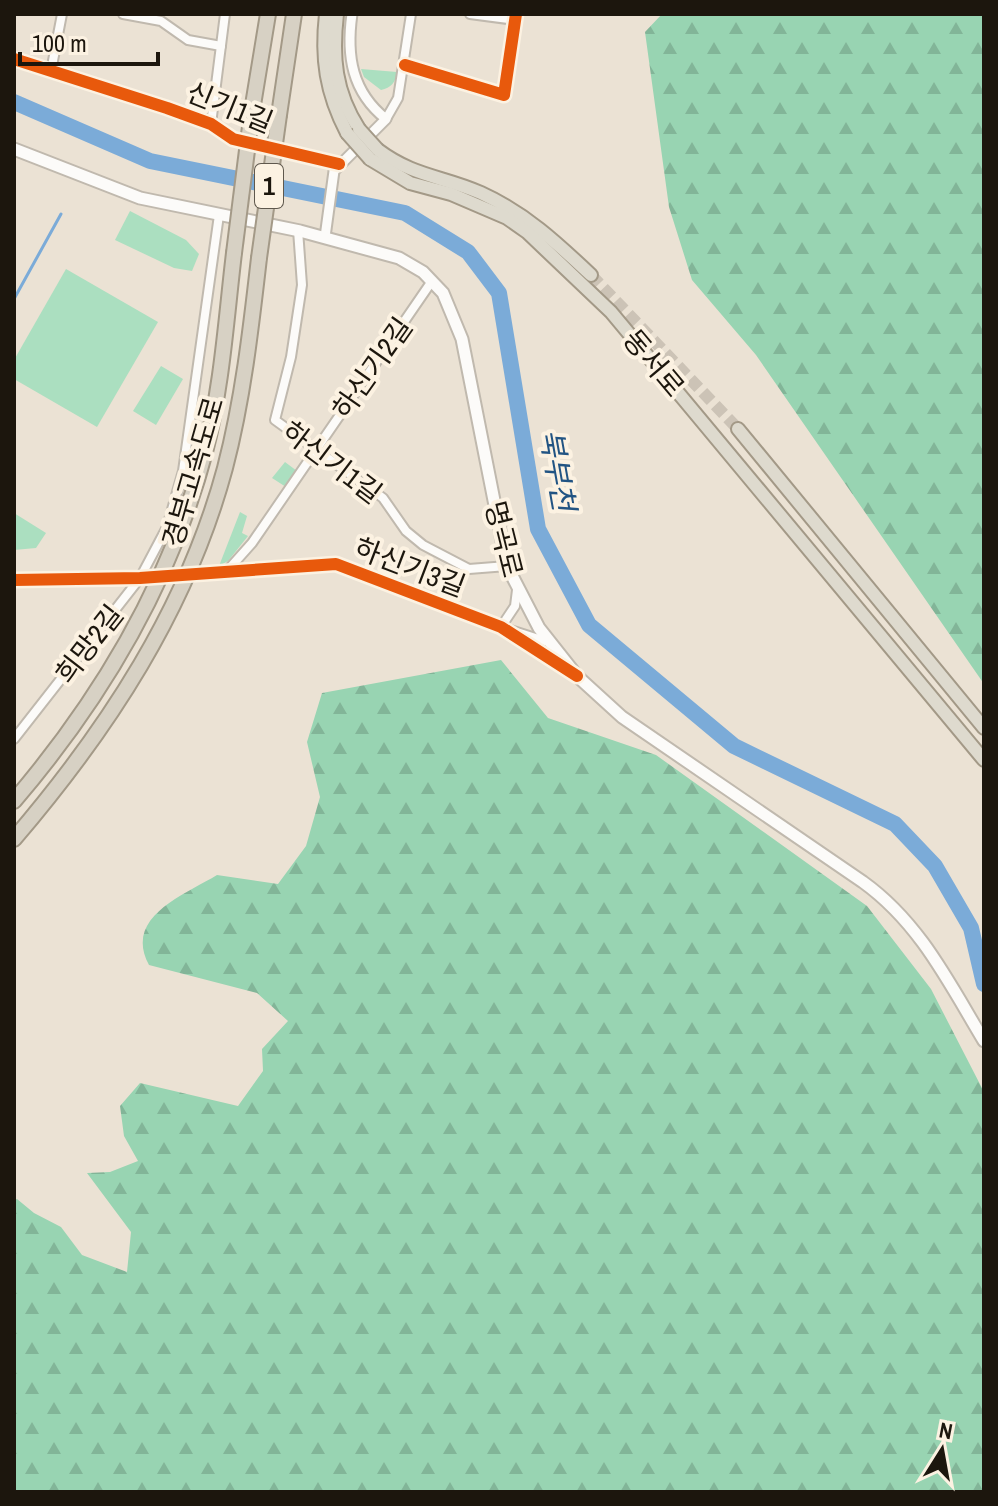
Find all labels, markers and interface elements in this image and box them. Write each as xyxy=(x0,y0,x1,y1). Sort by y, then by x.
scale bar xyxy=(20,16,158,66)
text: 100 m xyxy=(32,27,87,59)
street label: 신기1길 xyxy=(181,73,279,141)
road number: 1 xyxy=(255,164,283,208)
street label: 하신기2길 xyxy=(323,310,421,426)
street label: 동서로 xyxy=(615,321,693,405)
street label: 경부고속도로 xyxy=(153,392,233,552)
street label: 하신기1길 xyxy=(274,412,390,512)
water label: 북부천 xyxy=(531,426,585,517)
street label: 명곡로 xyxy=(476,497,532,581)
street label: 하신기3길 xyxy=(349,529,471,605)
street label: 희망2길 xyxy=(46,597,132,691)
north arrow xyxy=(902,1410,982,1490)
text: N xyxy=(937,1414,955,1446)

